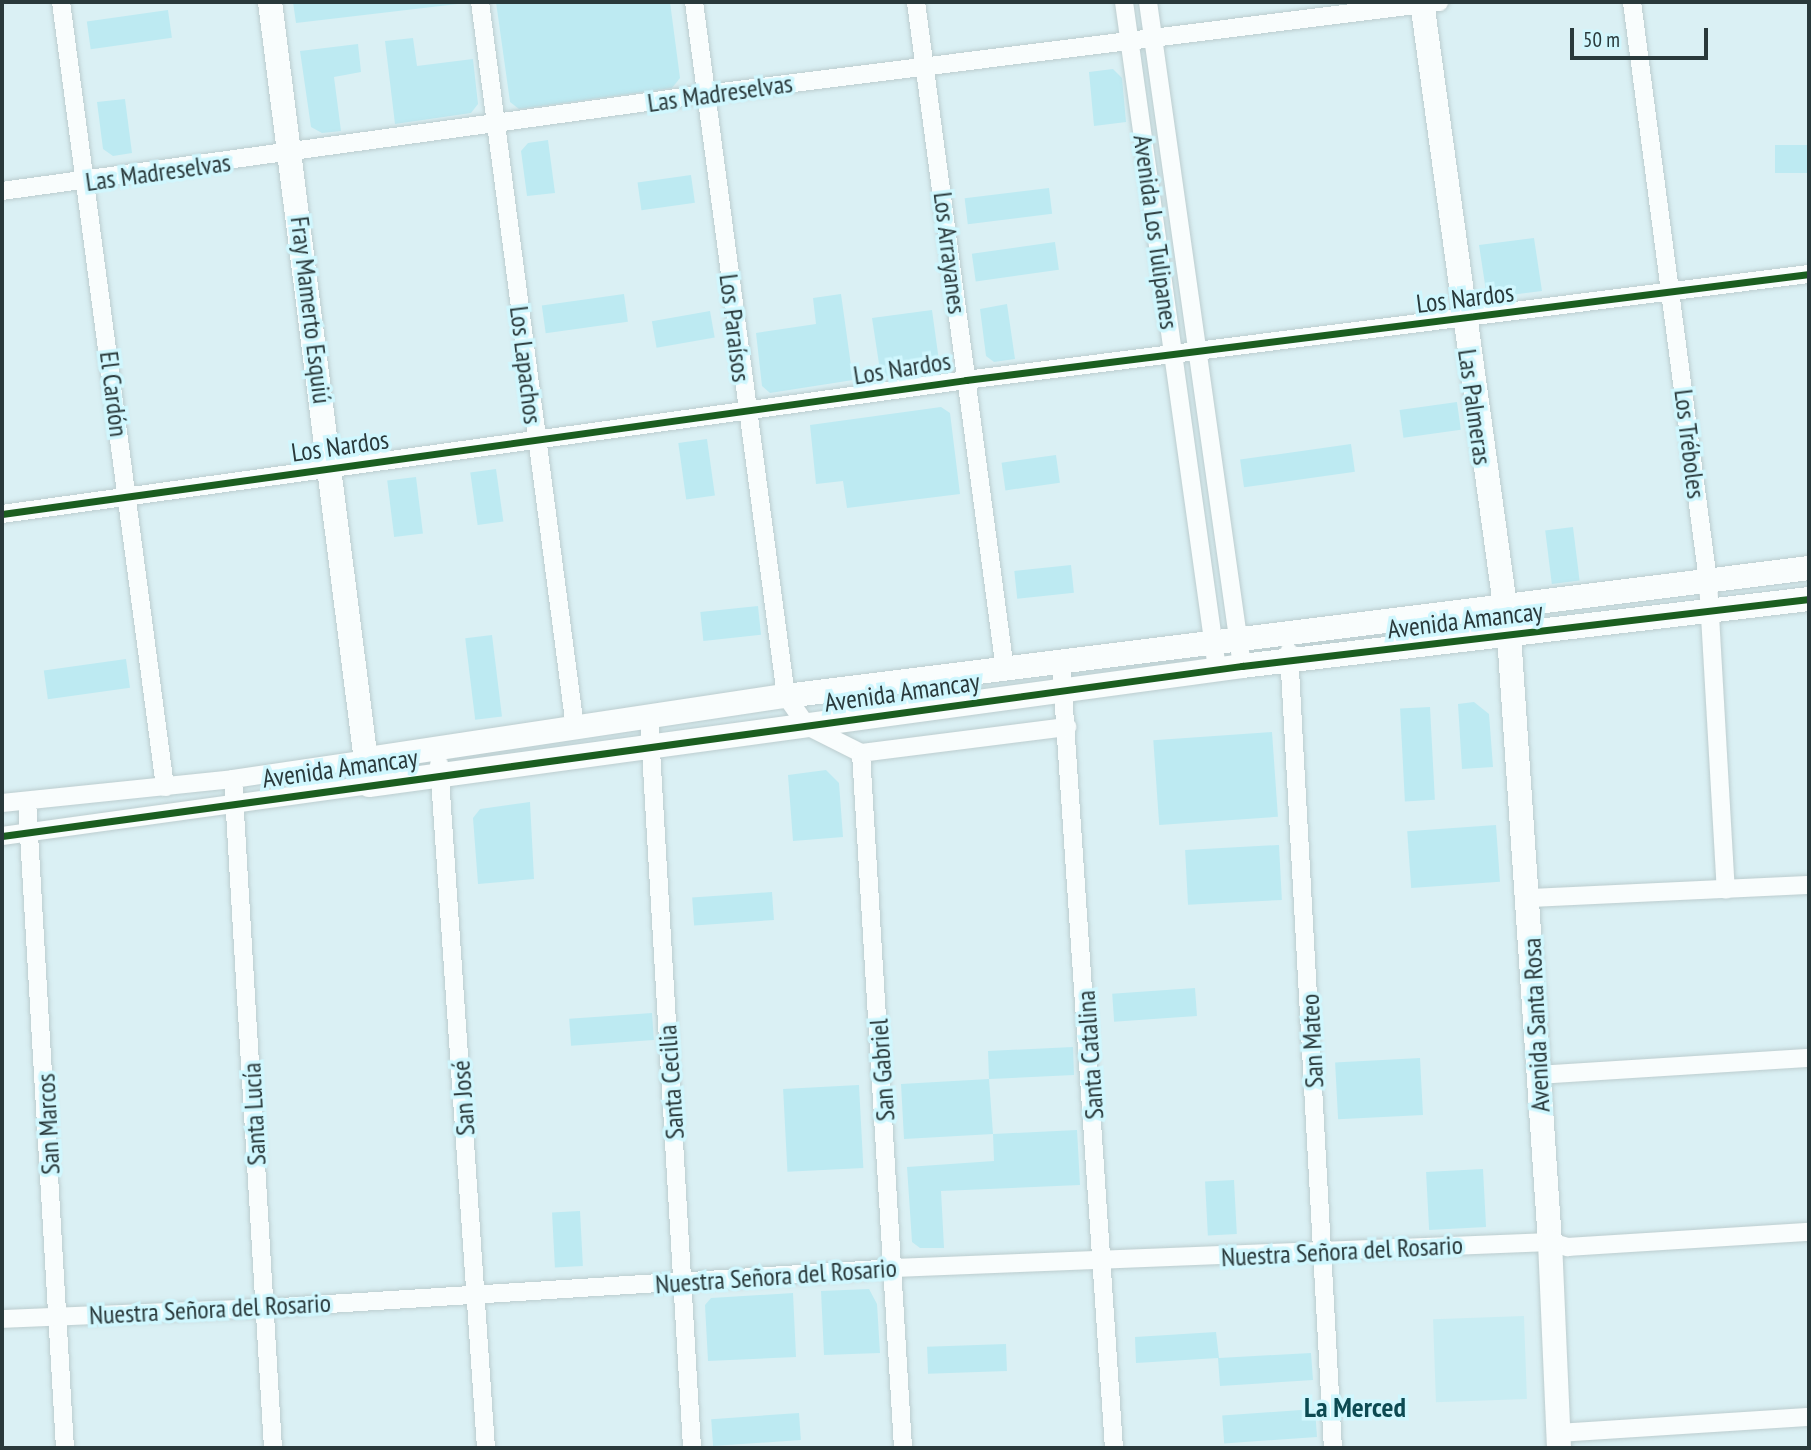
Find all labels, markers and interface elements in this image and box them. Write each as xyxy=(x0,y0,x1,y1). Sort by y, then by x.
scale bar xyxy=(1573,14,1711,58)
text: 50 m xyxy=(1583,26,1620,53)
street label: Las Madreselvas xyxy=(646,67,794,119)
street label: Avenida Los Tulipanes xyxy=(1127,132,1185,332)
street label: Las Madreselvas xyxy=(84,146,232,198)
street label: Los Arrayanes xyxy=(927,190,973,316)
street label: Fray Mamerto Esquiú xyxy=(284,214,338,406)
street label: Los Paraísos xyxy=(713,272,757,384)
street label: Los Nardos xyxy=(1414,277,1516,319)
street label: Los Lapachos xyxy=(503,304,549,426)
street label: Los Nardos xyxy=(851,345,953,391)
street label: Las Palmeras xyxy=(1451,347,1499,467)
street label: El Cardón xyxy=(93,350,135,438)
street label: Los Tréboles xyxy=(1668,387,1712,501)
street label: Los Nardos xyxy=(289,424,391,468)
street label: Avenida Amancay xyxy=(1385,595,1545,645)
street label: Avenida Amancay xyxy=(822,666,982,718)
street label: Avenida Amancay xyxy=(260,742,420,794)
street label: Avenida Santa Rosa xyxy=(1516,937,1556,1113)
street label: Santa Catalina xyxy=(1070,990,1110,1120)
street label: San Mateo xyxy=(1294,993,1330,1089)
street label: San Gabriel xyxy=(863,1018,901,1122)
street label: Santa Cecilia xyxy=(651,1024,691,1140)
street label: San José xyxy=(445,1059,481,1137)
street label: Santa Lucía xyxy=(236,1062,272,1166)
street label: San Marcos xyxy=(30,1073,66,1175)
street label: Nuestra Señora del Rosario xyxy=(1220,1229,1464,1273)
street label: Nuestra Señora del Rosario xyxy=(654,1252,898,1300)
street label: Nuestra Señora del Rosario xyxy=(88,1287,332,1331)
district label: La Merced xyxy=(1304,1390,1406,1424)

